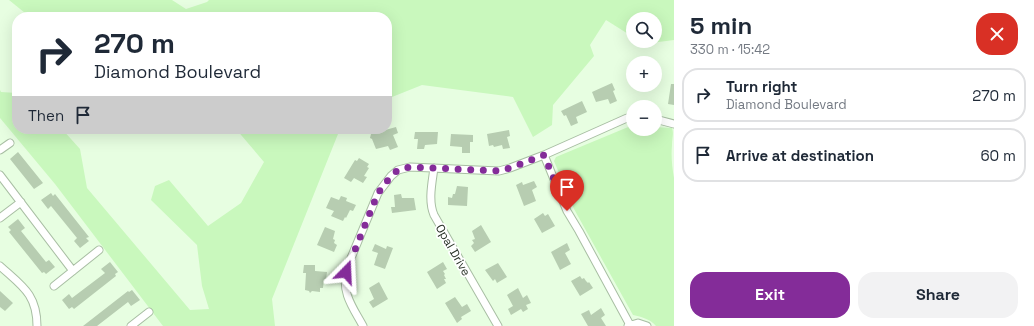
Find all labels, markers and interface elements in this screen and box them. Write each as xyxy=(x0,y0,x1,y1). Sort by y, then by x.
text: 5 min xyxy=(690,10,752,41)
map controls xyxy=(626,12,662,136)
button: search xyxy=(626,12,662,48)
button: close xyxy=(976,13,1018,55)
text: 270 m xyxy=(94,25,175,61)
icon: right xyxy=(28,28,80,80)
text: 330 m · 15:42 xyxy=(690,41,770,58)
button: + xyxy=(626,56,662,92)
text: Diamond Boulevard xyxy=(94,60,261,83)
text: Turn right xyxy=(726,77,797,96)
icon: right xyxy=(692,84,714,106)
text: 270 m xyxy=(972,86,1016,105)
text: Diamond Boulevard xyxy=(726,96,847,113)
button: − xyxy=(626,100,662,136)
icon: arrive xyxy=(72,104,94,126)
text: Then xyxy=(28,106,64,125)
icon: arrive xyxy=(692,144,714,166)
text: Arrive at destination xyxy=(726,146,874,165)
text: 60 m xyxy=(980,146,1016,165)
pin xyxy=(550,170,584,211)
icon: arrive xyxy=(556,176,578,198)
street label: Opal Drive xyxy=(432,221,474,279)
position arrow xyxy=(325,251,367,293)
button: Exit xyxy=(690,272,850,318)
button: Share xyxy=(858,272,1018,318)

